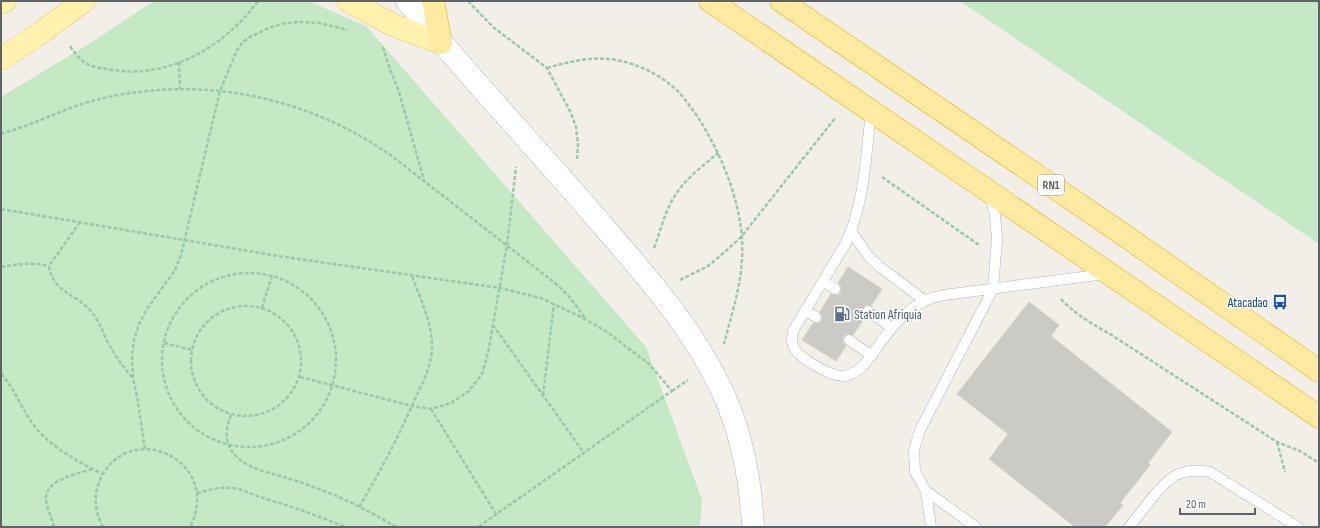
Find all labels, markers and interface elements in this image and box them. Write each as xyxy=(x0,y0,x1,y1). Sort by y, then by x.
road number: RN1 xyxy=(1038,175,1064,195)
bus stop icon: Atacadao xyxy=(1271,293,1289,311)
place label: Atacadao xyxy=(1227,295,1268,311)
fuel station icon: Station Afriquia xyxy=(833,305,851,323)
place label: Station Afriquia xyxy=(854,307,922,323)
scale bar xyxy=(1180,490,1255,516)
text: 20 m xyxy=(1186,497,1206,512)

